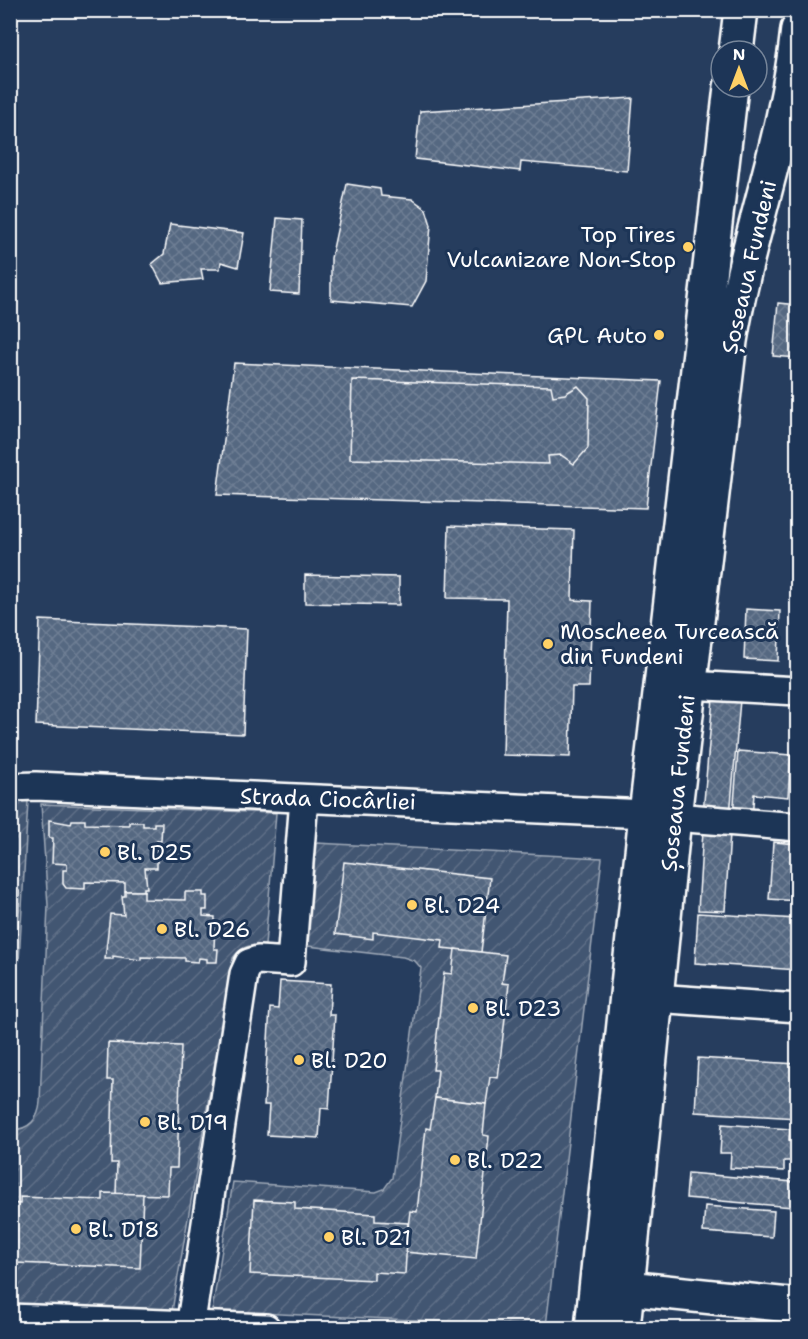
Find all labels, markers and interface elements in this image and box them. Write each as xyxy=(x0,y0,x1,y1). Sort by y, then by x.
north arrow xyxy=(709,39,769,99)
text: N xyxy=(733,44,745,65)
street label: Șoseaua Fundeni xyxy=(715,177,784,357)
place label: Top Tires Vulcanizare Non-Stop xyxy=(446,220,676,274)
marker: Top Tires Vulcanizare Non-Stop xyxy=(681,240,695,254)
place label: GPL Auto xyxy=(547,321,647,350)
marker: GPL Auto xyxy=(652,328,666,342)
place label: Moscheea Turcească din Fundeni xyxy=(560,617,779,671)
marker: Moscheea Turcească din Fundeni xyxy=(541,637,555,651)
street label: Șoseaua Fundeni xyxy=(654,693,703,873)
street label: Strada Ciocârliei xyxy=(239,781,417,817)
place label: Bl. D25 xyxy=(117,838,192,867)
marker: Bl. D25 xyxy=(98,845,112,859)
place label: Bl. D24 xyxy=(424,891,500,920)
marker: Bl. D24 xyxy=(405,898,419,912)
place label: Bl. D26 xyxy=(174,915,250,944)
marker: Bl. D26 xyxy=(155,922,169,936)
place label: Bl. D23 xyxy=(485,994,561,1023)
marker: Bl. D23 xyxy=(466,1001,480,1015)
place label: Bl. D20 xyxy=(311,1046,388,1075)
marker: Bl. D20 xyxy=(292,1053,306,1067)
place label: Bl. D19 xyxy=(157,1108,228,1137)
marker: Bl. D19 xyxy=(138,1115,152,1129)
place label: Bl. D22 xyxy=(467,1146,543,1175)
marker: Bl. D22 xyxy=(448,1153,462,1167)
place label: Bl. D18 xyxy=(88,1215,160,1244)
marker: Bl. D18 xyxy=(69,1222,83,1236)
place label: Bl. D21 xyxy=(341,1223,411,1252)
marker: Bl. D21 xyxy=(322,1230,336,1244)

